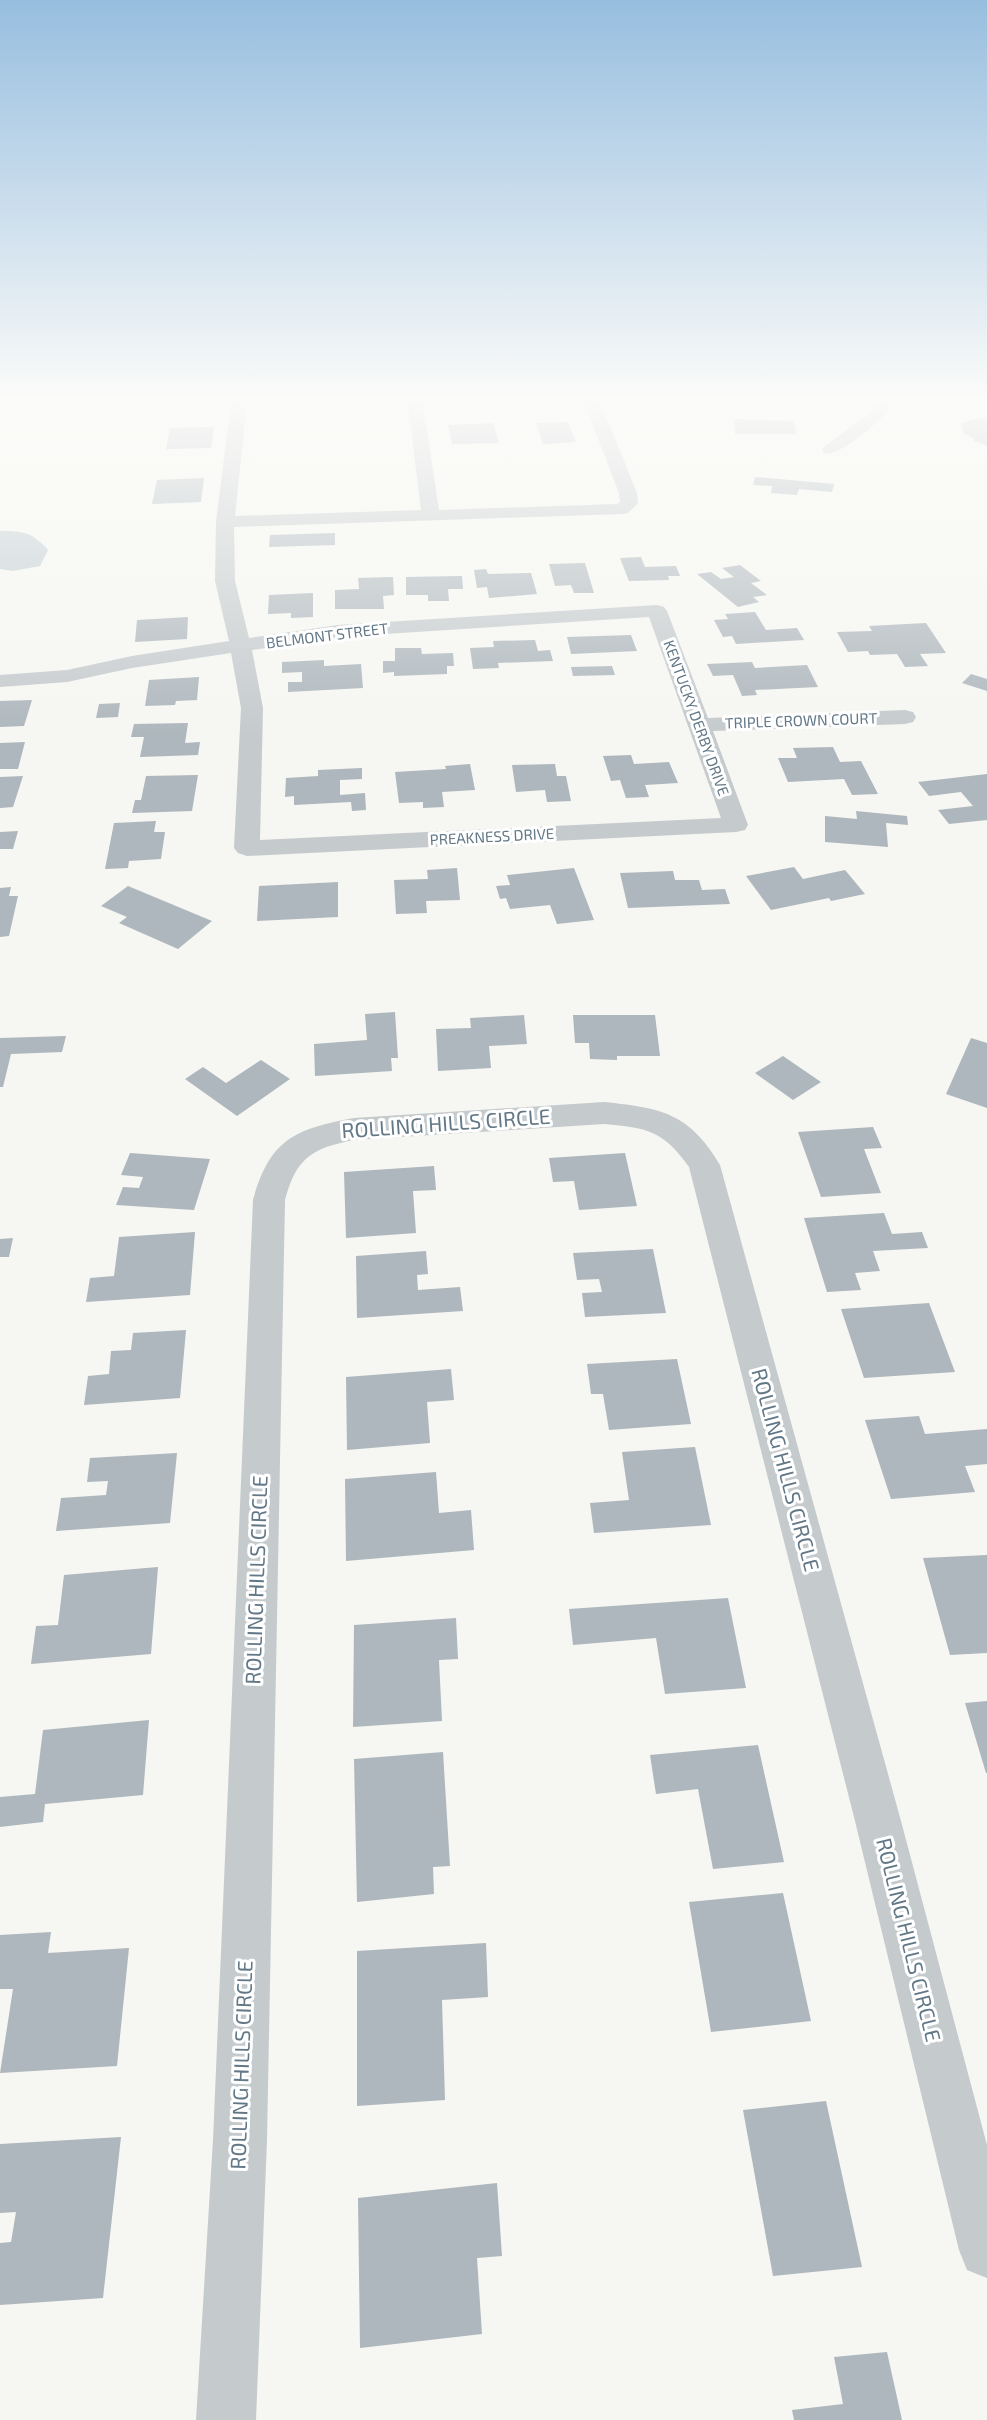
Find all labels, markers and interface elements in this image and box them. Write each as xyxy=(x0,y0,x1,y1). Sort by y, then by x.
street label: BELMONT STREET xyxy=(265,619,389,651)
street label: KENTUCKY DERBY DRIVE xyxy=(660,637,733,798)
street label: TRIPLE CROWN COURT xyxy=(724,708,878,732)
street label: PREAKNESS DRIVE xyxy=(429,824,555,848)
street label: ROLLING HILLS CIRCLE xyxy=(341,1103,551,1142)
street label: ROLLING HILLS CIRCLE xyxy=(747,1365,826,1574)
street label: ROLLING HILLS CIRCLE xyxy=(239,1475,272,1685)
street label: ROLLING HILLS CIRCLE xyxy=(872,1835,947,2044)
street label: ROLLING HILLS CIRCLE xyxy=(224,1960,257,2170)

